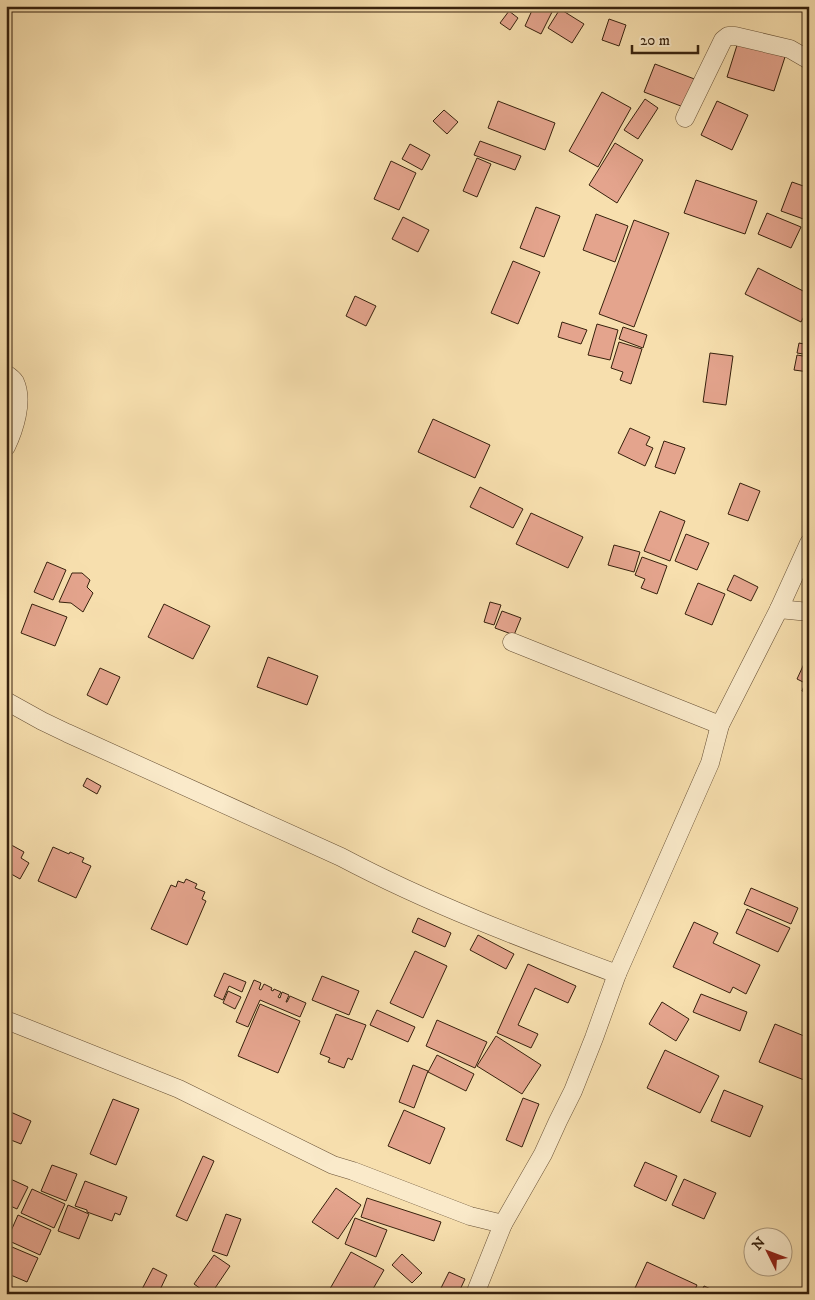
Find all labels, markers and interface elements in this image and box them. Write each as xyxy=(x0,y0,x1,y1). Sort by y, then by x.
scale bar xyxy=(632,22,699,54)
text: 20 m xyxy=(640,31,670,50)
north arrow xyxy=(742,1228,792,1278)
text: N xyxy=(749,1233,770,1254)

